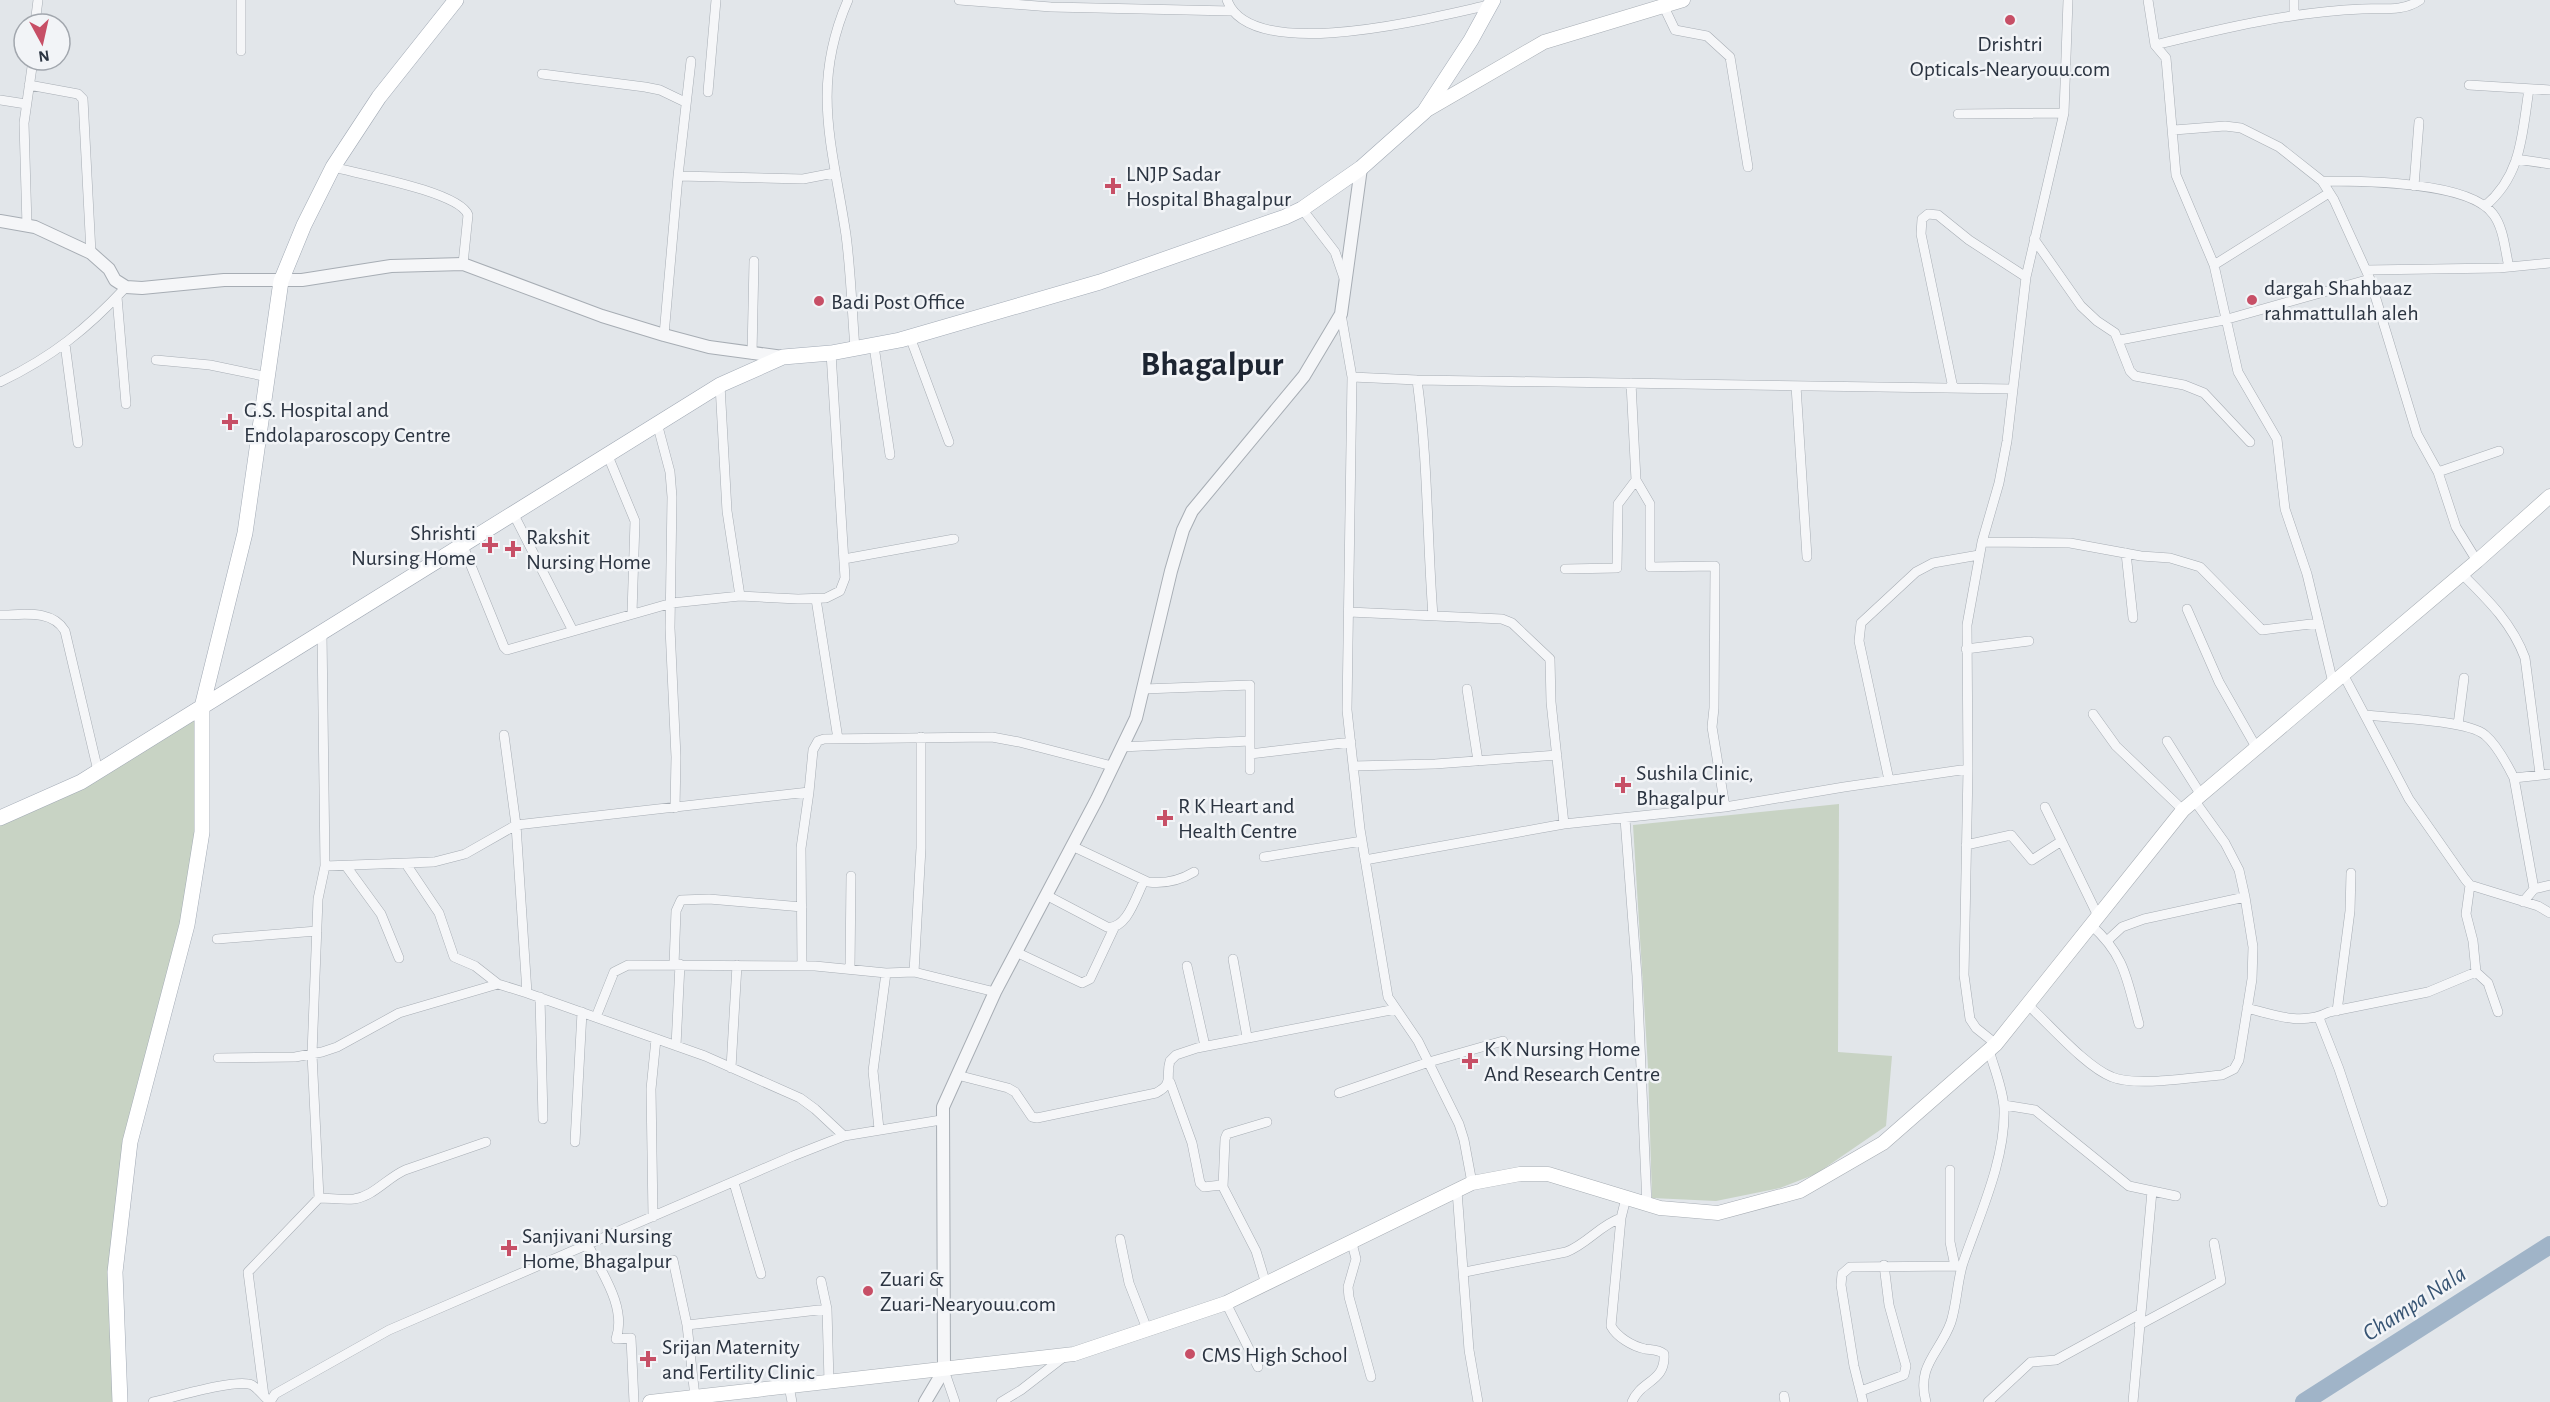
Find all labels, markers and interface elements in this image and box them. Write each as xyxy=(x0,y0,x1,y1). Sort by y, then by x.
north arrow xyxy=(12,12,72,72)
marker: Drishtri Opticals-Nearyouu.com xyxy=(2003,13,2017,27)
place label: Drishtri Opticals-Nearyouu.com xyxy=(1910,33,2110,80)
text: N xyxy=(37,47,51,65)
place label: LNJP Sadar Hospital Bhagalpur xyxy=(1126,163,1291,210)
marker: LNJP Sadar Hospital Bhagalpur xyxy=(1104,177,1122,195)
place label: dargah Shahbaaz rahmattullah aleh xyxy=(2264,277,2419,324)
place label: Badi Post Office xyxy=(831,291,965,313)
marker: dargah Shahbaaz rahmattullah aleh xyxy=(2245,293,2259,307)
marker: Badi Post Office xyxy=(812,294,826,308)
district label: Bhagalpur xyxy=(1141,348,1284,382)
place label: G.S. Hospital and Endolaparoscopy Centre xyxy=(244,399,451,446)
marker: G.S. Hospital and Endolaparoscopy Centre xyxy=(221,413,239,431)
place label: Shrishti Nursing Home xyxy=(351,522,476,569)
place label: Rakshit Nursing Home xyxy=(526,526,651,573)
marker: Shrishti Nursing Home xyxy=(481,536,499,554)
marker: Rakshit Nursing Home xyxy=(504,540,522,558)
place label: Sushila Clinic, Bhagalpur xyxy=(1636,762,1753,809)
marker: Sushila Clinic, Bhagalpur xyxy=(1614,776,1632,794)
place label: R K Heart and Health Centre xyxy=(1178,795,1297,842)
marker: R K Heart and Health Centre xyxy=(1156,809,1174,827)
place label: K K Nursing Home And Research Centre xyxy=(1484,1038,1660,1085)
marker: K K Nursing Home And Research Centre xyxy=(1461,1052,1479,1070)
place label: Sanjivani Nursing Home, Bhagalpur xyxy=(522,1225,672,1272)
marker: Sanjivani Nursing Home, Bhagalpur xyxy=(500,1239,518,1257)
water label: Champa Nala xyxy=(2359,1262,2470,1346)
place label: Zuari & Zuari-Nearyouu.com xyxy=(880,1268,1056,1315)
marker: Zuari & Zuari-Nearyouu.com xyxy=(861,1284,875,1298)
place label: Srijan Maternity and Fertility Clinic xyxy=(662,1336,815,1383)
place label: CMS High School xyxy=(1202,1344,1348,1366)
marker: CMS High School xyxy=(1183,1347,1197,1361)
marker: Srijan Maternity and Fertility Clinic xyxy=(639,1350,657,1368)

